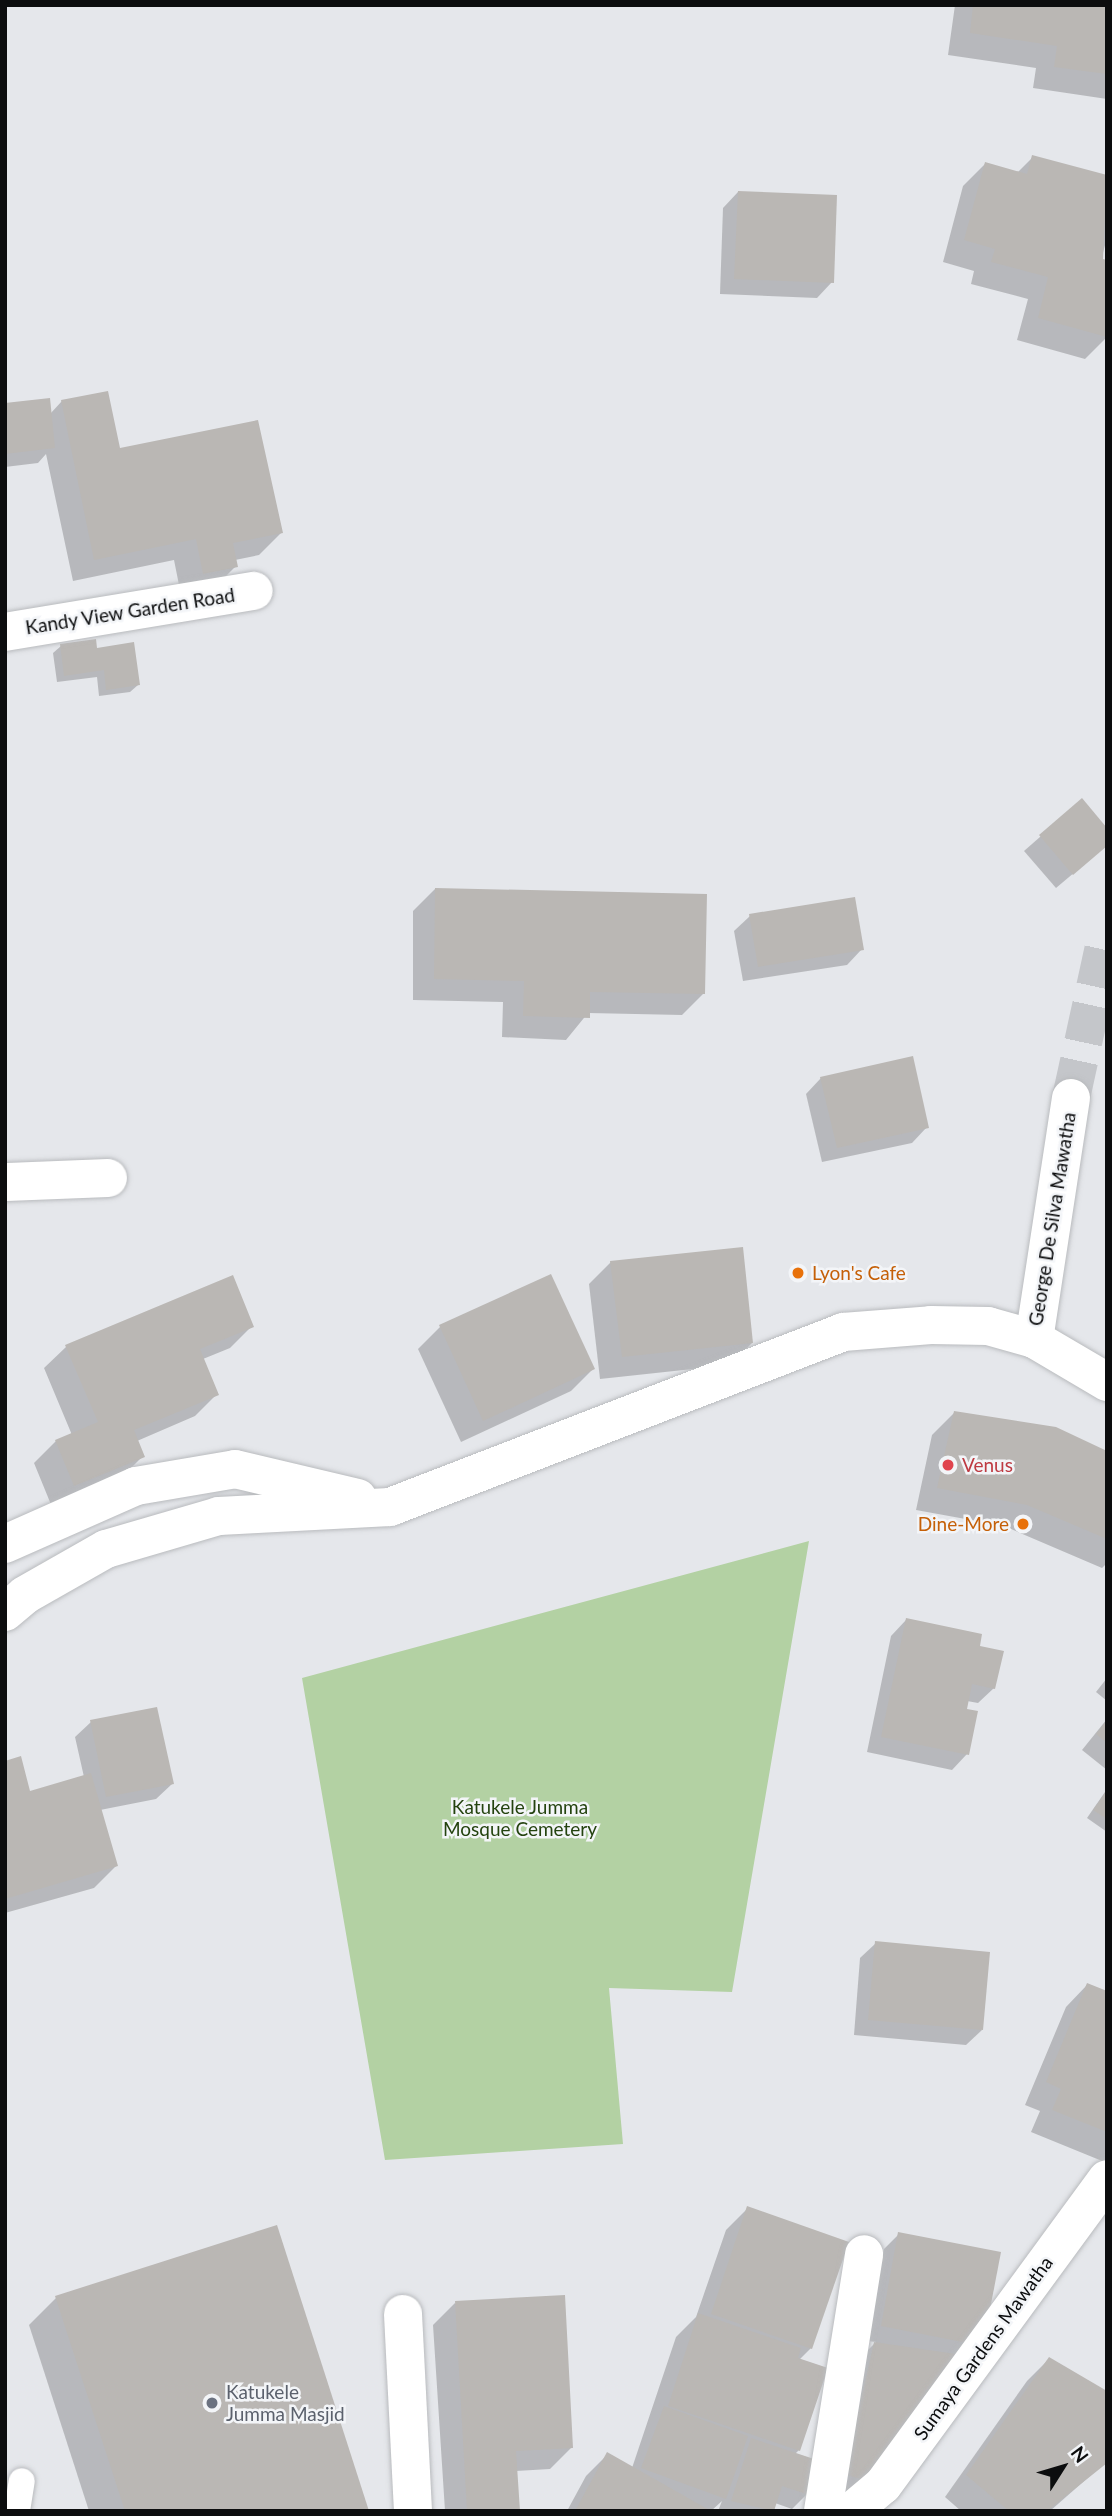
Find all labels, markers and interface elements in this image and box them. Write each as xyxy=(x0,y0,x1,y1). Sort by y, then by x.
street label: Kandy View Garden Road xyxy=(23,583,237,639)
street label: George De Silva Mawatha xyxy=(1024,1111,1080,1327)
place label: Lyon's Cafe xyxy=(812,1262,906,1284)
marker: Lyon's Cafe xyxy=(790,1265,806,1281)
place label: Venus xyxy=(962,1454,1013,1476)
marker: Venus xyxy=(940,1457,956,1473)
place label: Dine-More xyxy=(918,1513,1009,1535)
marker: Dine-More xyxy=(1015,1516,1031,1532)
park label: Katukele Jumma Mosque Cemetery xyxy=(443,1796,597,1840)
street label: Sumaya Gardens Mawatha xyxy=(909,2252,1057,2444)
place label: Katukele Jumma Masjid xyxy=(226,2381,345,2425)
marker: Katukele Jumma Masjid xyxy=(204,2395,220,2411)
north arrow xyxy=(1028,2432,1098,2502)
text: N xyxy=(1067,2441,1094,2467)

